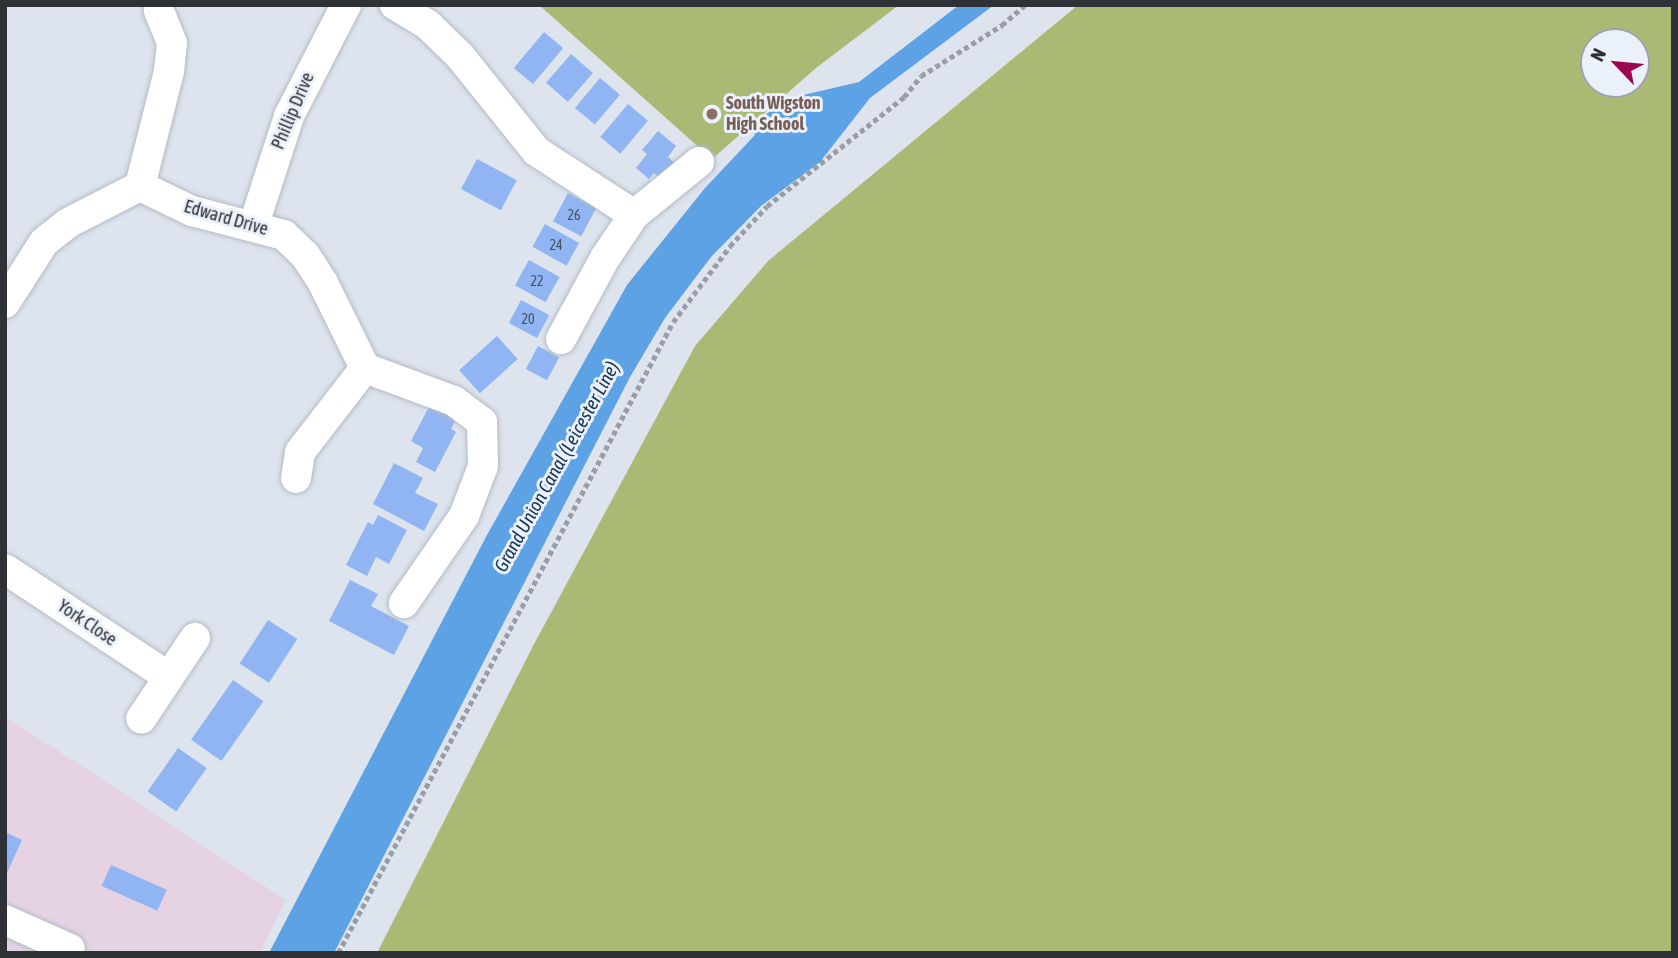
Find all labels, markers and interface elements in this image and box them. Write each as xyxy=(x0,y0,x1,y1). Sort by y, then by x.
north arrow xyxy=(1580,28,1650,98)
text: N xyxy=(1586,45,1610,65)
street label: Phillip Drive xyxy=(267,69,319,153)
place label: South Wigston High School xyxy=(726,93,821,136)
marker: South Wigston High School xyxy=(704,106,720,122)
street label: Edward Drive xyxy=(182,196,270,240)
house number: 26 xyxy=(567,207,581,223)
house number: 24 xyxy=(549,237,563,253)
house number: 22 xyxy=(530,273,544,289)
house number: 20 xyxy=(521,311,535,327)
water label: Grand Union Canal (Leicester Line) xyxy=(490,358,624,576)
street label: York Close xyxy=(53,595,121,651)

